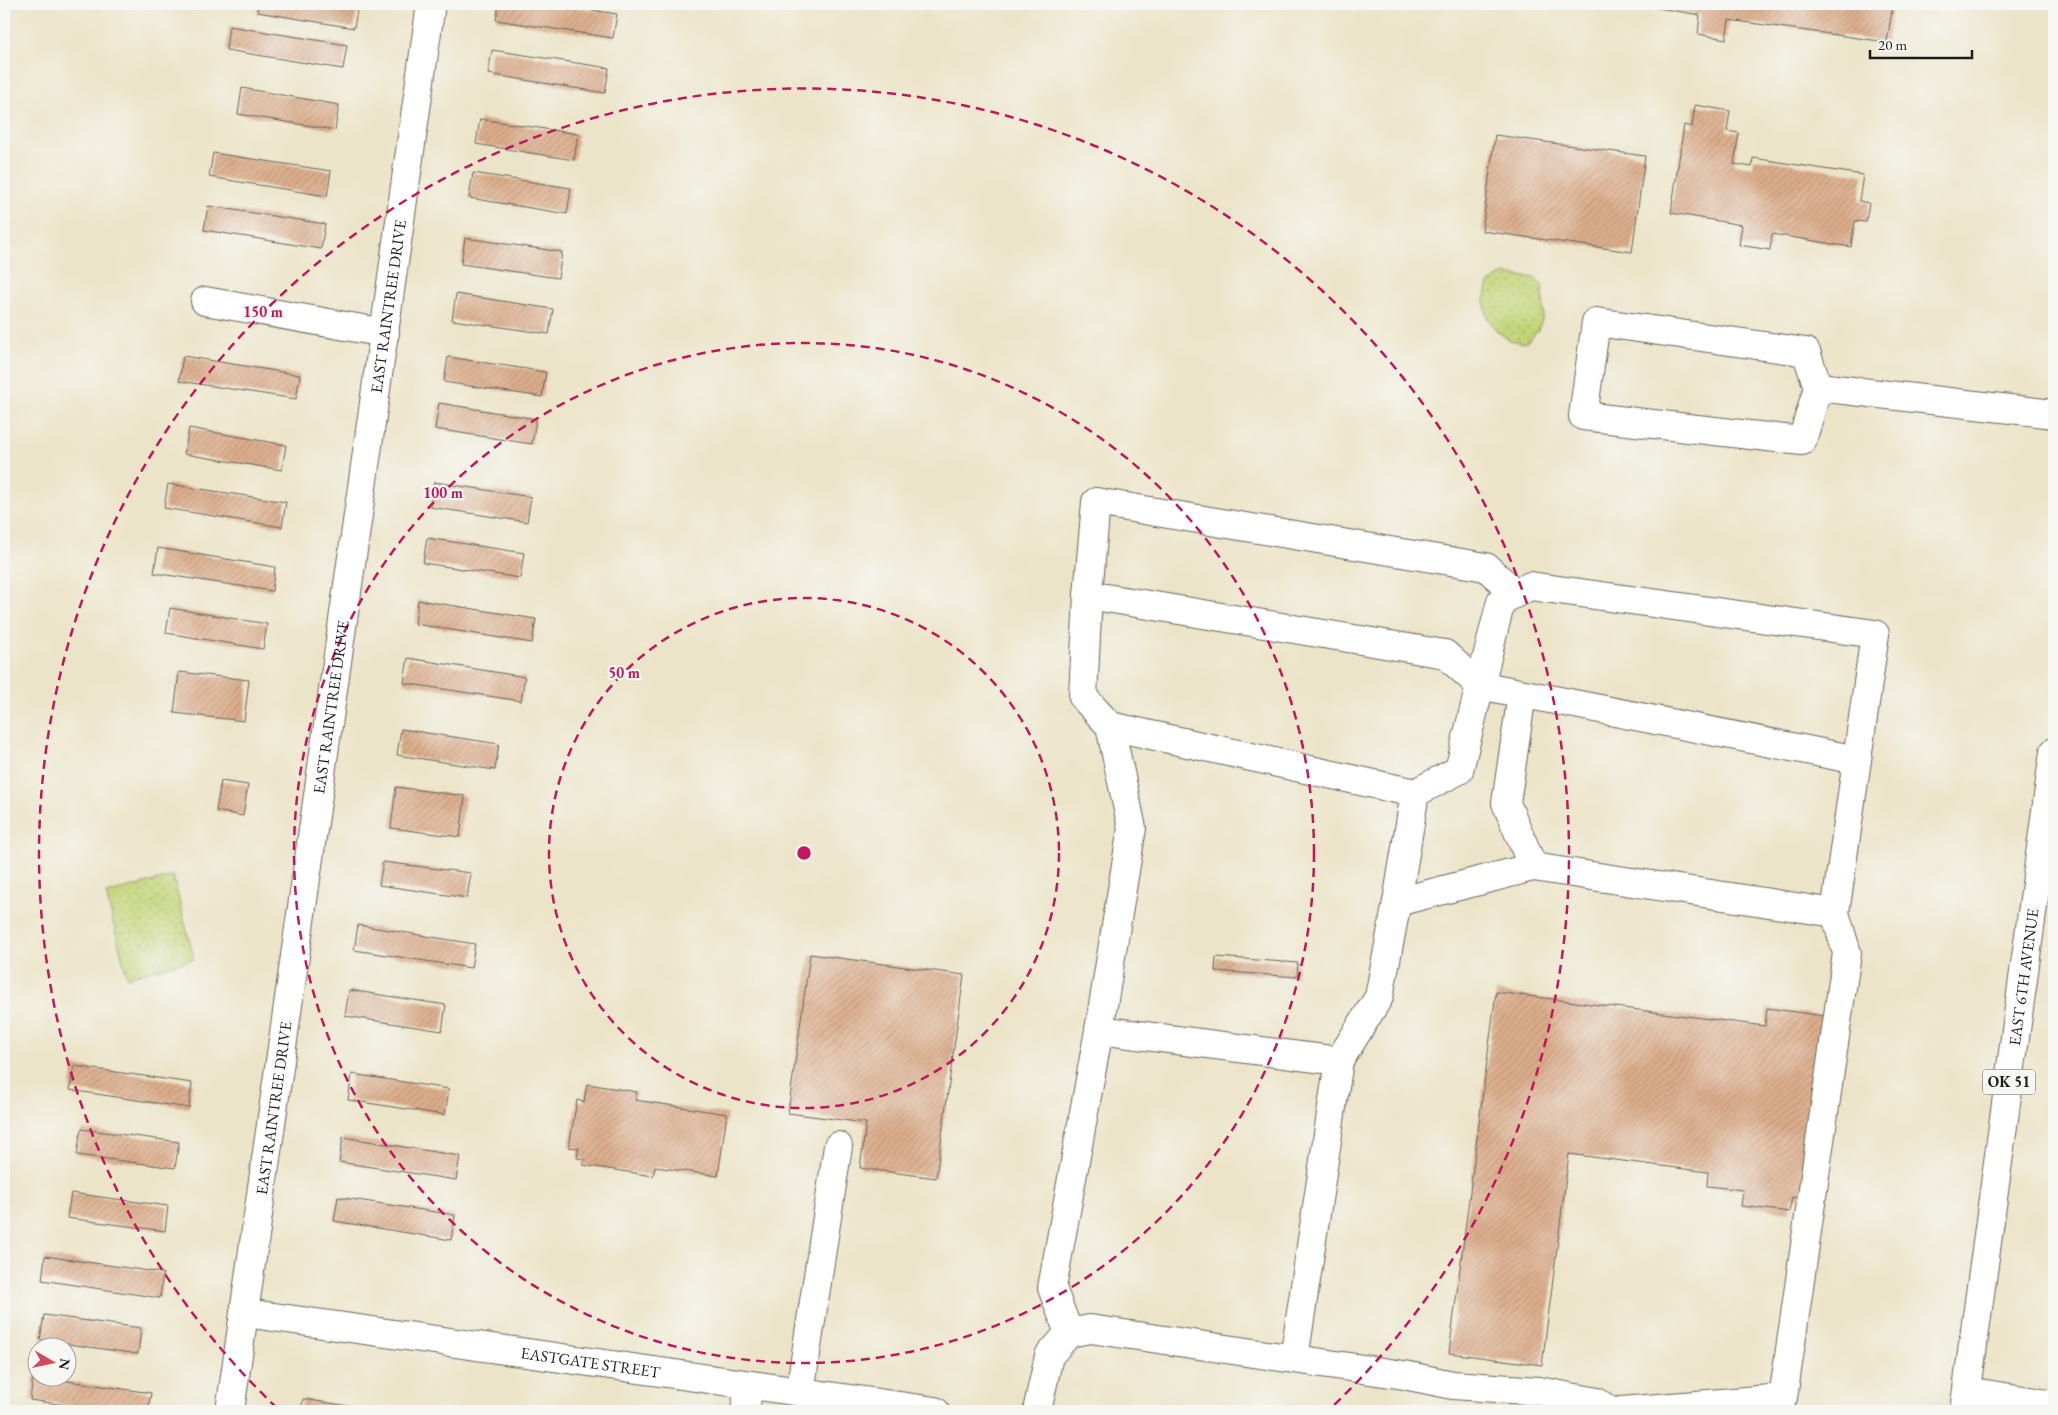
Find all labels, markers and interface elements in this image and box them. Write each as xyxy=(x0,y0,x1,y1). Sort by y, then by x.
scale bar xyxy=(1870,28,1973,60)
text: 20 m xyxy=(1878,35,1907,54)
street label: EAST RAINTREE DRIVE xyxy=(366,218,411,394)
text: 150 m xyxy=(243,302,283,321)
text: 100 m xyxy=(423,483,463,502)
street label: EAST RAINTREE DRIVE xyxy=(308,619,354,795)
text: 50 m xyxy=(608,663,640,682)
centre of rings xyxy=(795,844,813,862)
street label: EAST 6TH AVENUE xyxy=(2004,907,2044,1047)
street label: EAST RAINTREE DRIVE xyxy=(251,1020,297,1196)
road number: OK 51 xyxy=(1983,1070,2035,1094)
north arrow xyxy=(28,1338,78,1388)
street label: EASTGATE STREET xyxy=(519,1342,662,1383)
text: N xyxy=(55,1357,75,1372)

